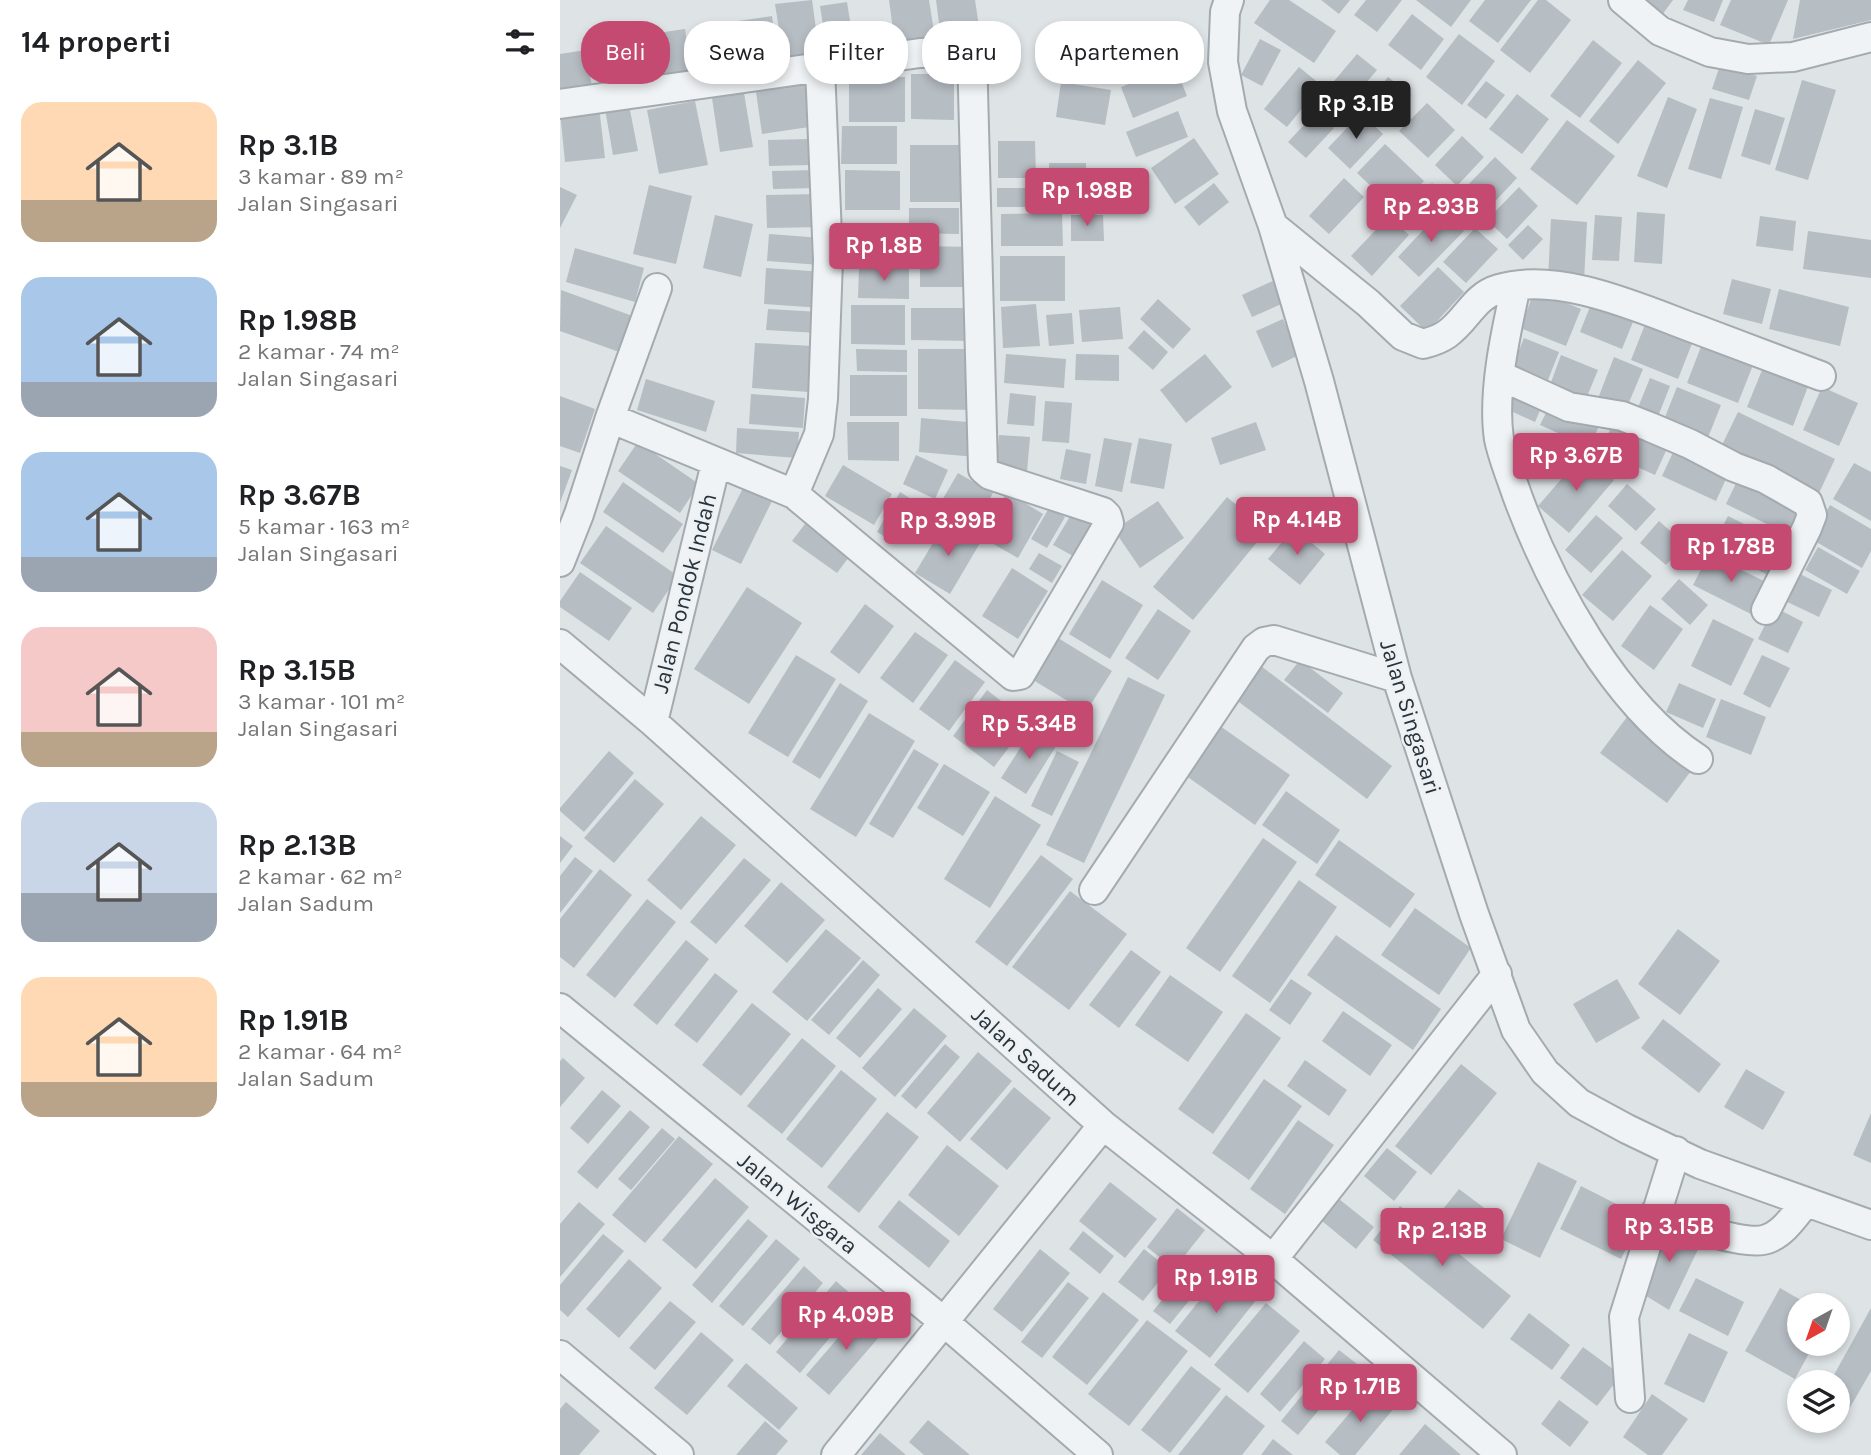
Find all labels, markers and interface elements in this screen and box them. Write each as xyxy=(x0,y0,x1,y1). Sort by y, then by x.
chip: Beli xyxy=(581,21,670,84)
chip: Sewa xyxy=(684,21,790,84)
chip: Filter xyxy=(804,21,908,84)
chip: Baru xyxy=(922,21,1021,84)
chip: Apartemen xyxy=(1035,21,1204,84)
icon: filters xyxy=(501,23,539,61)
text: 14 properti xyxy=(21,24,172,60)
pin: Rp 3.1B xyxy=(1291,82,1421,141)
text: Rp 3.1B xyxy=(1317,90,1395,117)
text: Rp 3.1B xyxy=(238,127,338,163)
icon: home xyxy=(77,130,161,214)
text: 3 kamar · 89 m² xyxy=(238,163,404,190)
pin: Rp 1.98B xyxy=(1015,168,1159,228)
text: Rp 1.98B xyxy=(1041,177,1133,204)
pin: Rp 2.93B xyxy=(1359,184,1503,244)
text: Jalan Singasari xyxy=(238,190,399,217)
text: Rp 2.93B xyxy=(1383,193,1479,220)
pin: Rp 1.8B xyxy=(819,224,949,283)
text: Rp 1.8B xyxy=(845,232,923,259)
text: Rp 1.98B xyxy=(238,302,357,338)
icon: home xyxy=(77,305,161,389)
text: 2 kamar · 74 m² xyxy=(238,338,400,365)
text: Jalan Singasari xyxy=(238,365,399,392)
pin: Rp 3.67B xyxy=(1504,434,1648,493)
text: Rp 3.67B xyxy=(1529,442,1623,469)
text: Rp 3.67B xyxy=(238,477,361,513)
icon: home xyxy=(77,480,161,564)
street label: Jalan Pondok Indah xyxy=(647,491,722,696)
pin: Rp 3.99B xyxy=(876,498,1020,558)
pin: Rp 4.14B xyxy=(1225,498,1369,557)
text: Rp 4.14B xyxy=(1252,506,1342,533)
text: Rp 3.99B xyxy=(900,507,996,534)
text: 5 kamar · 163 m² xyxy=(238,513,410,540)
pin: Rp 1.78B xyxy=(1659,524,1803,584)
text: Rp 1.78B xyxy=(1686,533,1776,560)
text: Jalan Singasari xyxy=(238,540,399,567)
street label: Jalan Singasari xyxy=(1374,636,1447,798)
text: Rp 3.15B xyxy=(238,652,356,688)
icon: home xyxy=(77,655,161,739)
text: 3 kamar · 101 m² xyxy=(238,688,405,715)
pin: Rp 5.34B xyxy=(957,702,1101,761)
text: Rp 5.34B xyxy=(981,710,1077,737)
text: Jalan Singasari xyxy=(238,715,399,742)
text: Rp 2.13B xyxy=(238,827,357,863)
icon: home xyxy=(77,830,161,914)
text: 2 kamar · 62 m² xyxy=(238,863,403,890)
text: Jalan Sadum xyxy=(238,890,374,917)
street label: Jalan Sadum xyxy=(966,1001,1085,1112)
text: Rp 1.91B xyxy=(238,1002,349,1038)
icon: home xyxy=(77,1005,161,1089)
text: 2 kamar · 64 m² xyxy=(238,1038,402,1065)
text: Jalan Sadum xyxy=(238,1065,374,1092)
street label: Jalan Wisgara xyxy=(732,1147,863,1260)
pin: Rp 3.15B xyxy=(1597,1204,1741,1264)
pin: Rp 2.13B xyxy=(1370,1208,1514,1268)
text: Rp 3.15B xyxy=(1624,1213,1714,1240)
text: Rp 2.13B xyxy=(1397,1217,1487,1244)
pin: Rp 1.91B xyxy=(1144,1256,1288,1315)
text: Rp 1.91B xyxy=(1174,1264,1258,1291)
pin: Rp 4.09B xyxy=(774,1292,918,1352)
north arrow xyxy=(1787,1293,1850,1356)
map controls xyxy=(1787,1293,1850,1433)
text: Rp 4.09B xyxy=(798,1301,894,1328)
pin: Rp 1.71B xyxy=(1288,1364,1432,1424)
button: layers xyxy=(1787,1370,1850,1433)
text: Rp 1.71B xyxy=(1319,1373,1401,1400)

